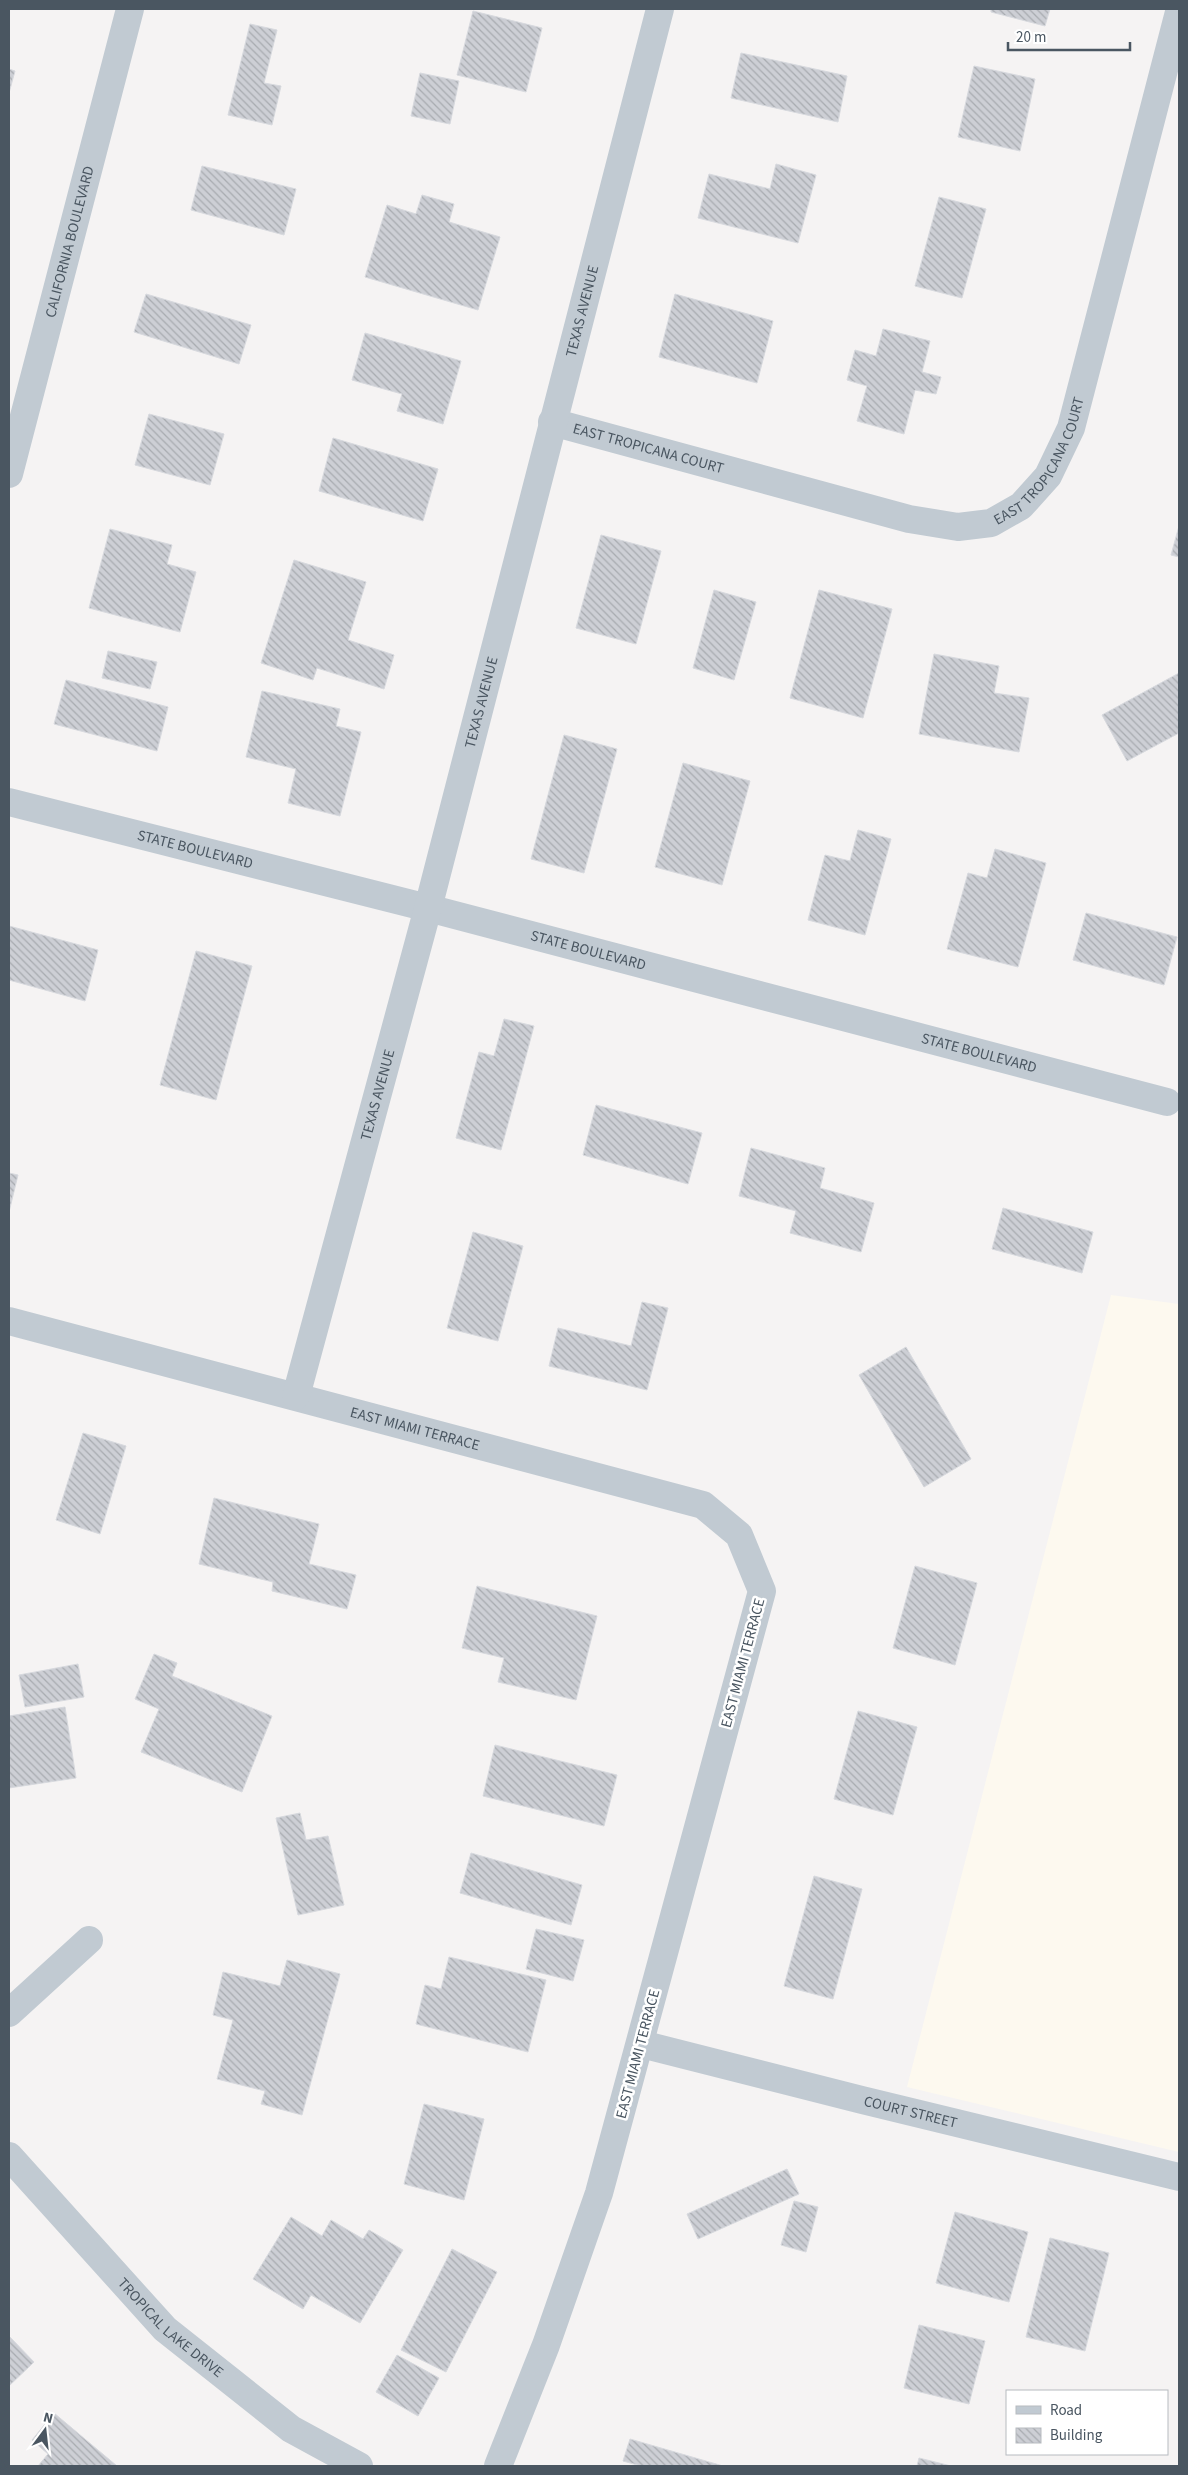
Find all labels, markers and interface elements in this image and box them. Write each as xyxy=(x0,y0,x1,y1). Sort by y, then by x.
scale bar xyxy=(1008,20,1130,52)
text: 20 m xyxy=(1016,27,1046,48)
street label: CALIFORNIA BOULEVARD xyxy=(40,164,99,320)
street label: TEXAS AVENUE xyxy=(560,263,604,359)
street label: EAST TROPICANA COURT xyxy=(990,394,1089,530)
street label: EAST TROPICANA COURT xyxy=(571,418,726,479)
street label: TEXAS AVENUE xyxy=(459,654,503,750)
street label: STATE BOULEVARD xyxy=(135,824,255,874)
street label: STATE BOULEVARD xyxy=(528,925,648,975)
street label: STATE BOULEVARD xyxy=(919,1027,1039,1078)
street label: TEXAS AVENUE xyxy=(355,1047,400,1143)
street label: EAST MIAMI TERRACE xyxy=(348,1401,482,1456)
street label: EAST MIAMI TERRACE xyxy=(716,1596,770,1730)
street label: EAST MIAMI TERRACE xyxy=(611,1987,665,2121)
street label: COURT STREET xyxy=(862,2090,959,2133)
street label: TROPICAL LAKE DRIVE xyxy=(113,2273,228,2382)
legend xyxy=(1006,2390,1168,2455)
text: Road xyxy=(1050,2400,1082,2421)
north arrow xyxy=(20,2405,70,2455)
text: N xyxy=(41,2408,55,2429)
text: Building xyxy=(1050,2425,1103,2446)

